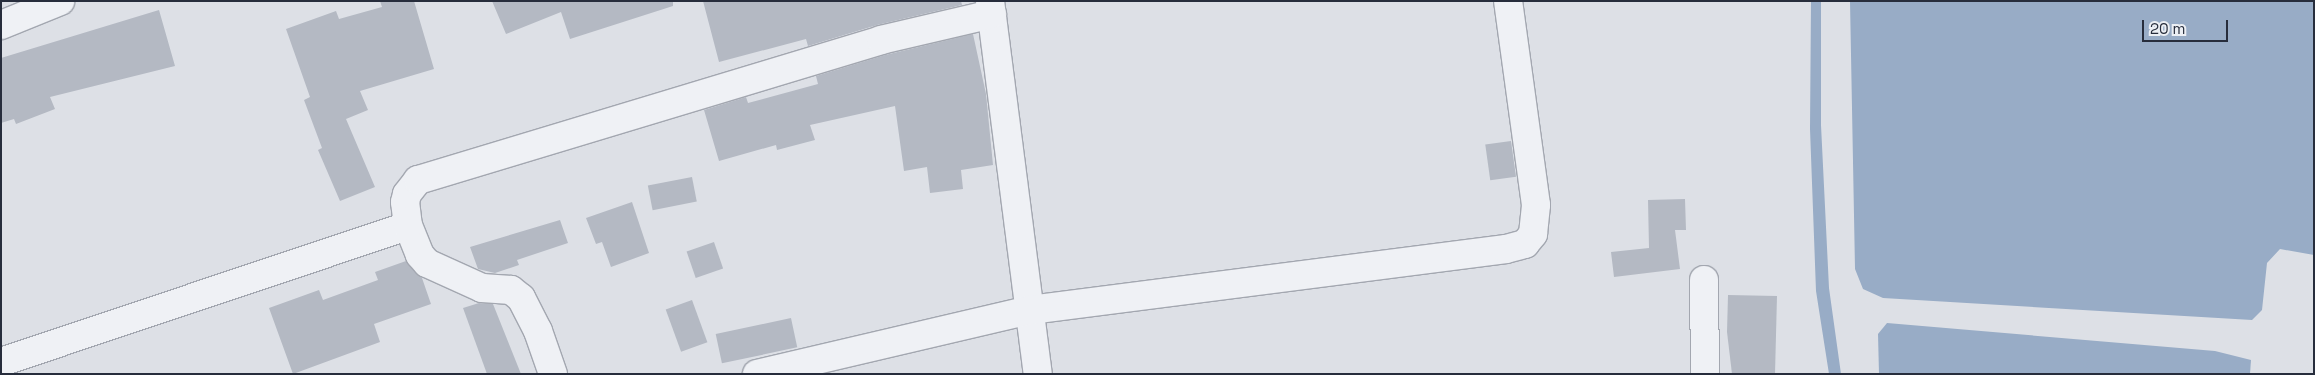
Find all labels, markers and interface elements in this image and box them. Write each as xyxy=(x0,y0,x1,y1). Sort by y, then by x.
scale bar xyxy=(2145,10,2231,42)
text: 20 m xyxy=(2150,19,2185,38)

